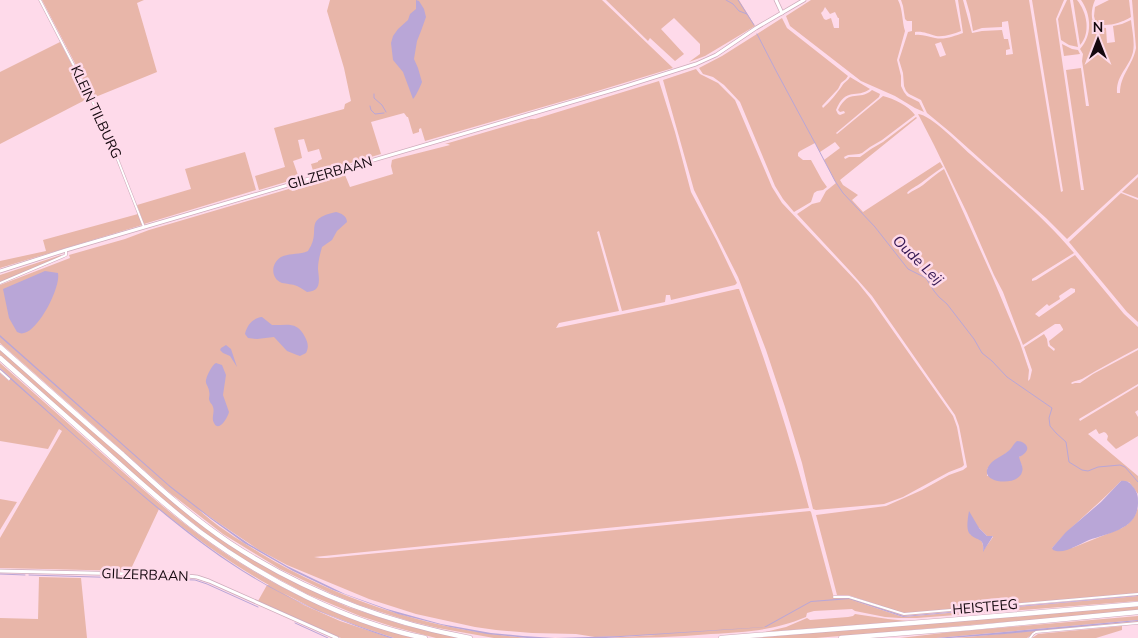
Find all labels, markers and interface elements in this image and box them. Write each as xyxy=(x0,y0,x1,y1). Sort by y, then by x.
north arrow xyxy=(1073,15,1123,65)
text: N xyxy=(1093,18,1103,37)
street label: KLEIN TILBURG xyxy=(66,62,126,162)
street label: GILZERBAAN xyxy=(285,152,375,194)
water label: Oude Leij xyxy=(888,231,948,290)
street label: GILZERBAAN xyxy=(101,564,189,586)
street label: HEISTEEG xyxy=(951,595,1019,619)

